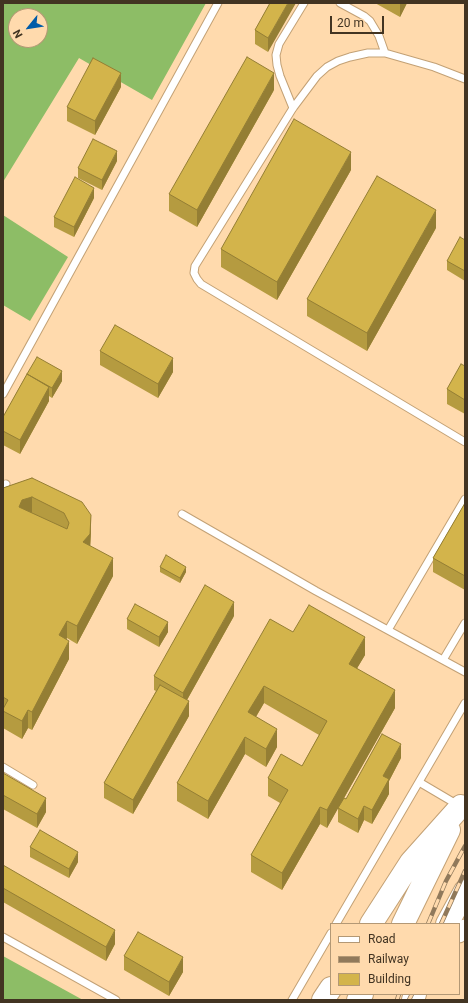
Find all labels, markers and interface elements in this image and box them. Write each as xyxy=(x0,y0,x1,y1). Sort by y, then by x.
north arrow xyxy=(8,8,48,48)
scale bar xyxy=(332,8,386,34)
text: 20 m xyxy=(337,16,364,30)
text: N xyxy=(10,27,26,40)
legend xyxy=(330,923,460,995)
text: Road xyxy=(368,932,396,946)
text: Railway xyxy=(368,952,409,966)
text: Building xyxy=(368,972,411,986)

